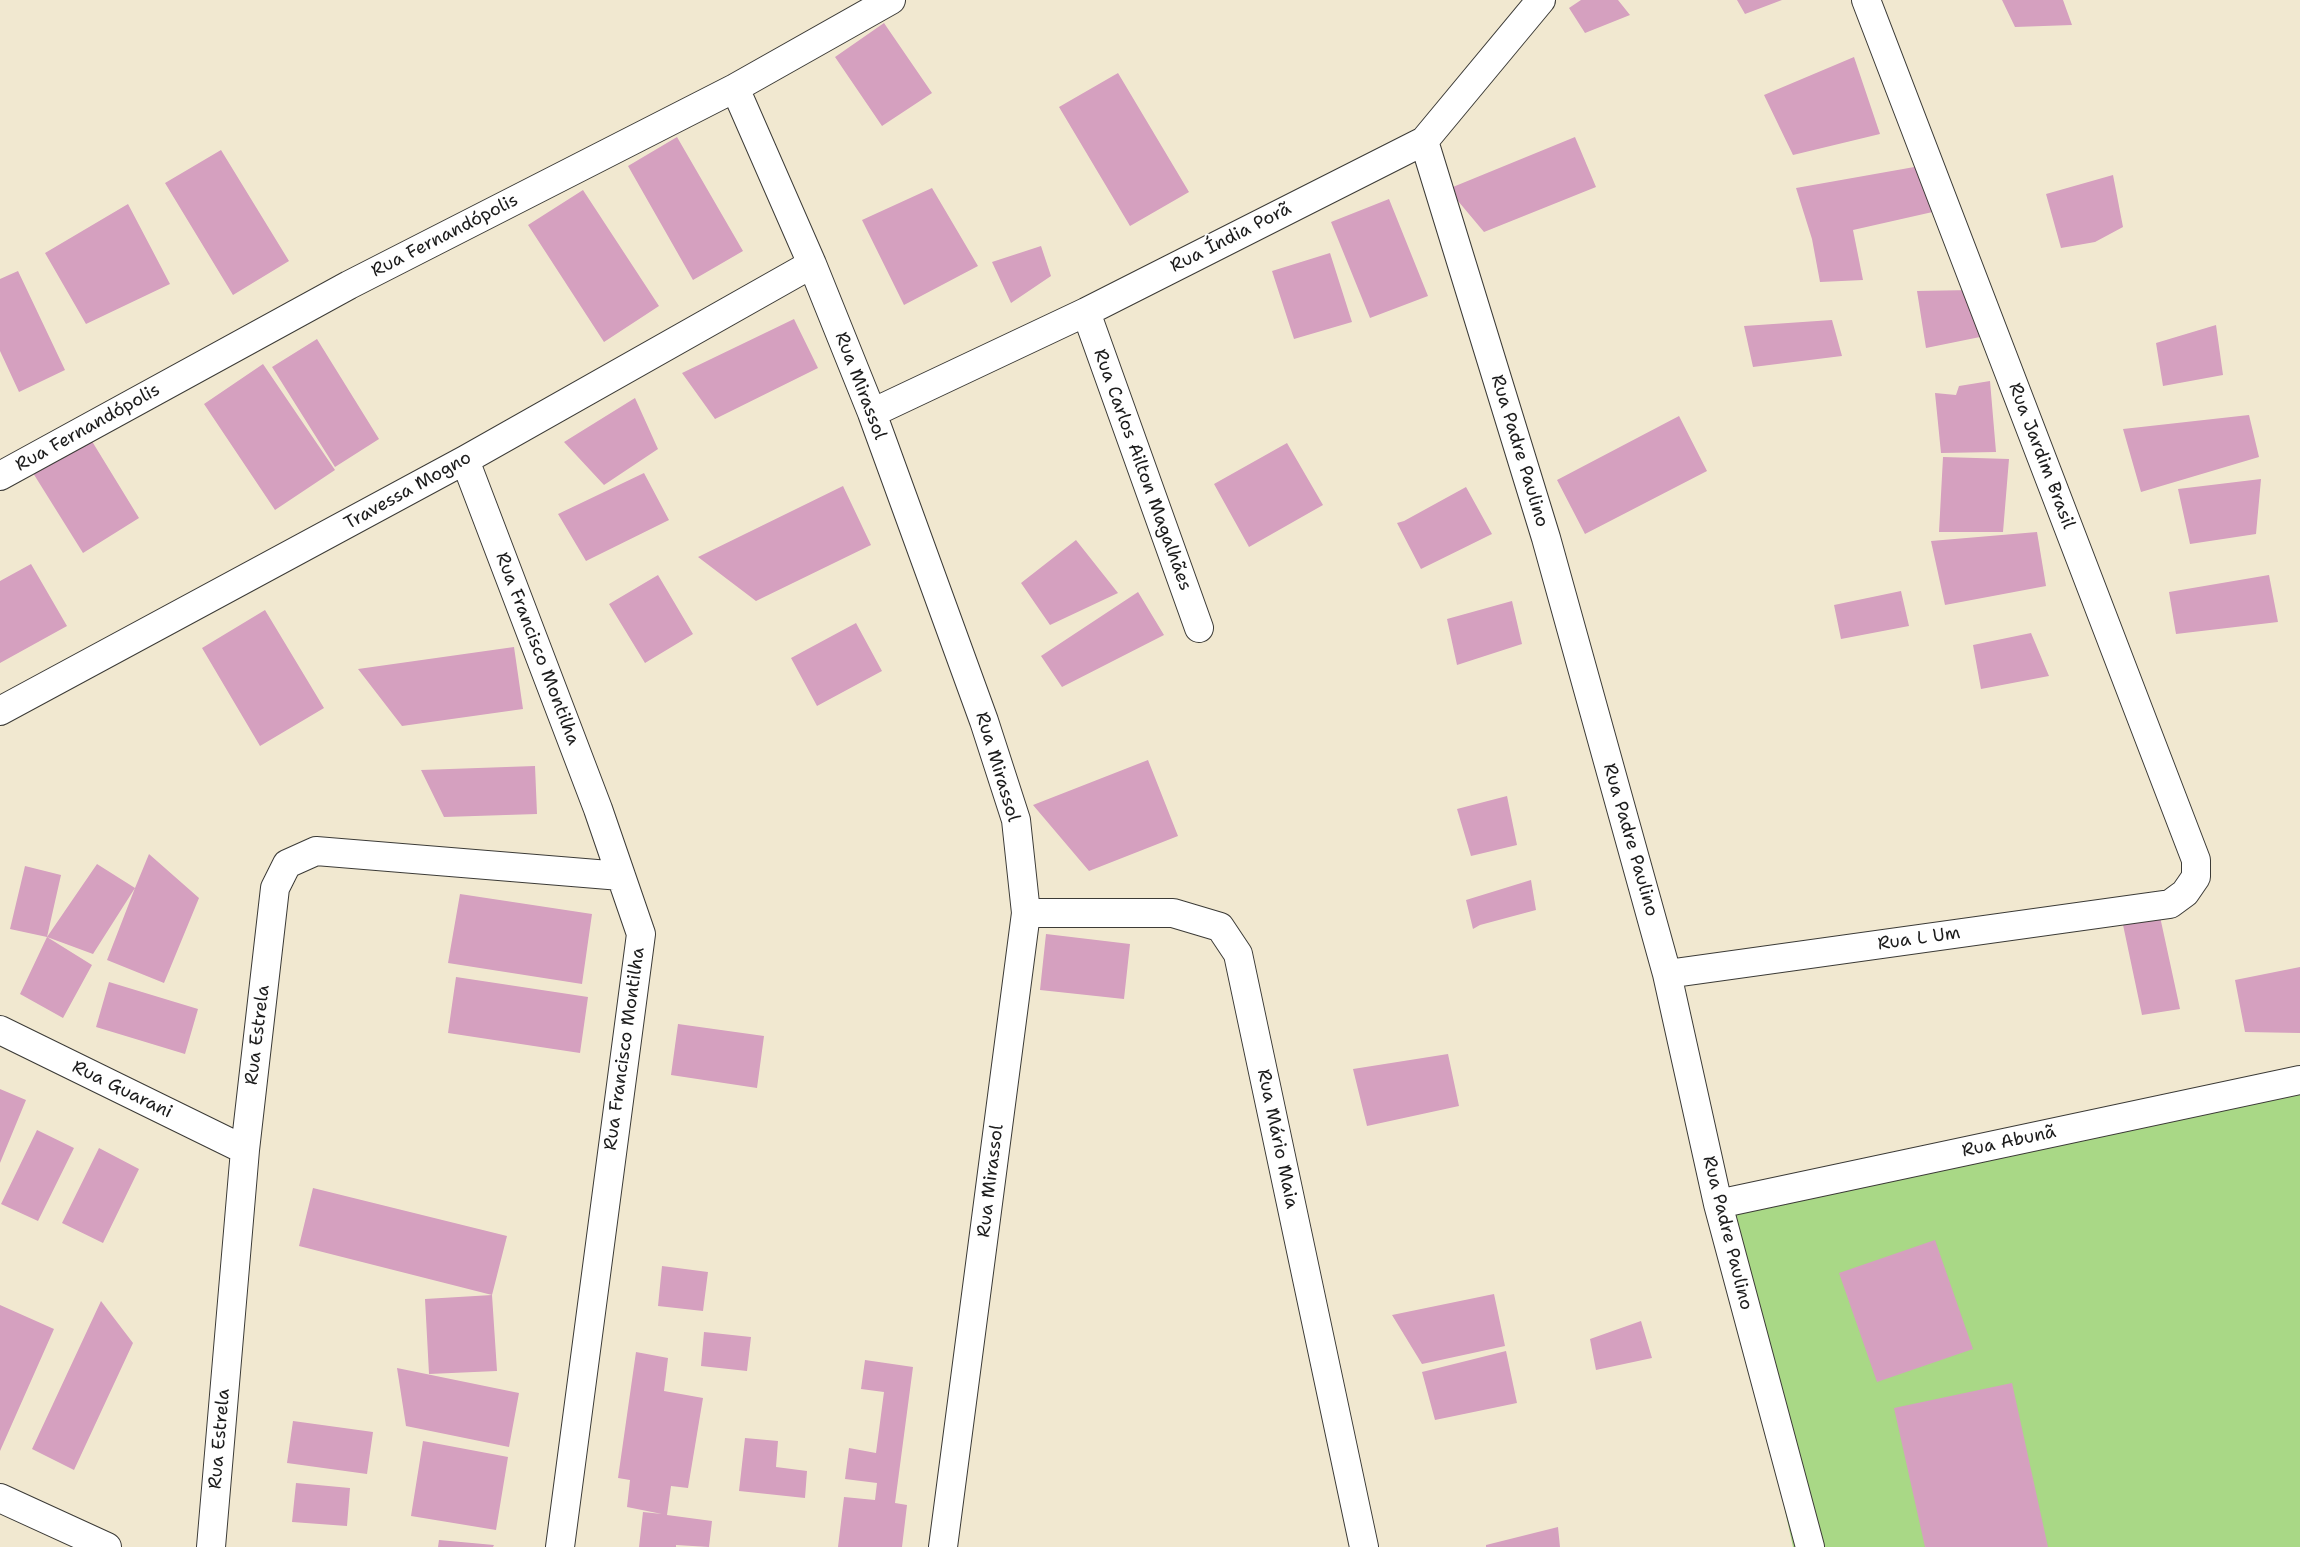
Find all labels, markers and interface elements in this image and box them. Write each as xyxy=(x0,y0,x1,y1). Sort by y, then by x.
street label: Rua Fernandópolis xyxy=(368,190,522,282)
street label: Rua Índia Porã xyxy=(1167,198,1295,278)
street label: Rua Mirassol xyxy=(830,329,890,443)
street label: Rua Carlos Ailton Magalhães xyxy=(1088,346,1196,594)
street label: Rua Padre Paulino xyxy=(1486,372,1552,530)
street label: Rua Fernandópolis xyxy=(12,379,164,477)
street label: Rua Jardim Brasil xyxy=(2003,380,2079,532)
street label: Travessa Mogno xyxy=(341,447,475,535)
street label: Rua Francisco Montilha xyxy=(490,549,584,749)
street label: Rua Mirassol xyxy=(970,710,1024,824)
street label: Rua Padre Paulino xyxy=(1598,761,1662,919)
street label: Rua L Um xyxy=(1876,923,1962,955)
street label: Rua Francisco Montilha xyxy=(600,946,650,1152)
street label: Rua Estrela xyxy=(241,984,275,1086)
street label: Rua Guarani xyxy=(68,1056,176,1124)
street label: Rua Mário Maia xyxy=(1252,1067,1302,1211)
street label: Rua Abunã xyxy=(1960,1121,2058,1163)
street label: Rua Mirassol xyxy=(973,1123,1009,1239)
street label: Rua Padre Paulino xyxy=(1697,1154,1757,1312)
street label: Rua Estrela xyxy=(205,1388,235,1490)

